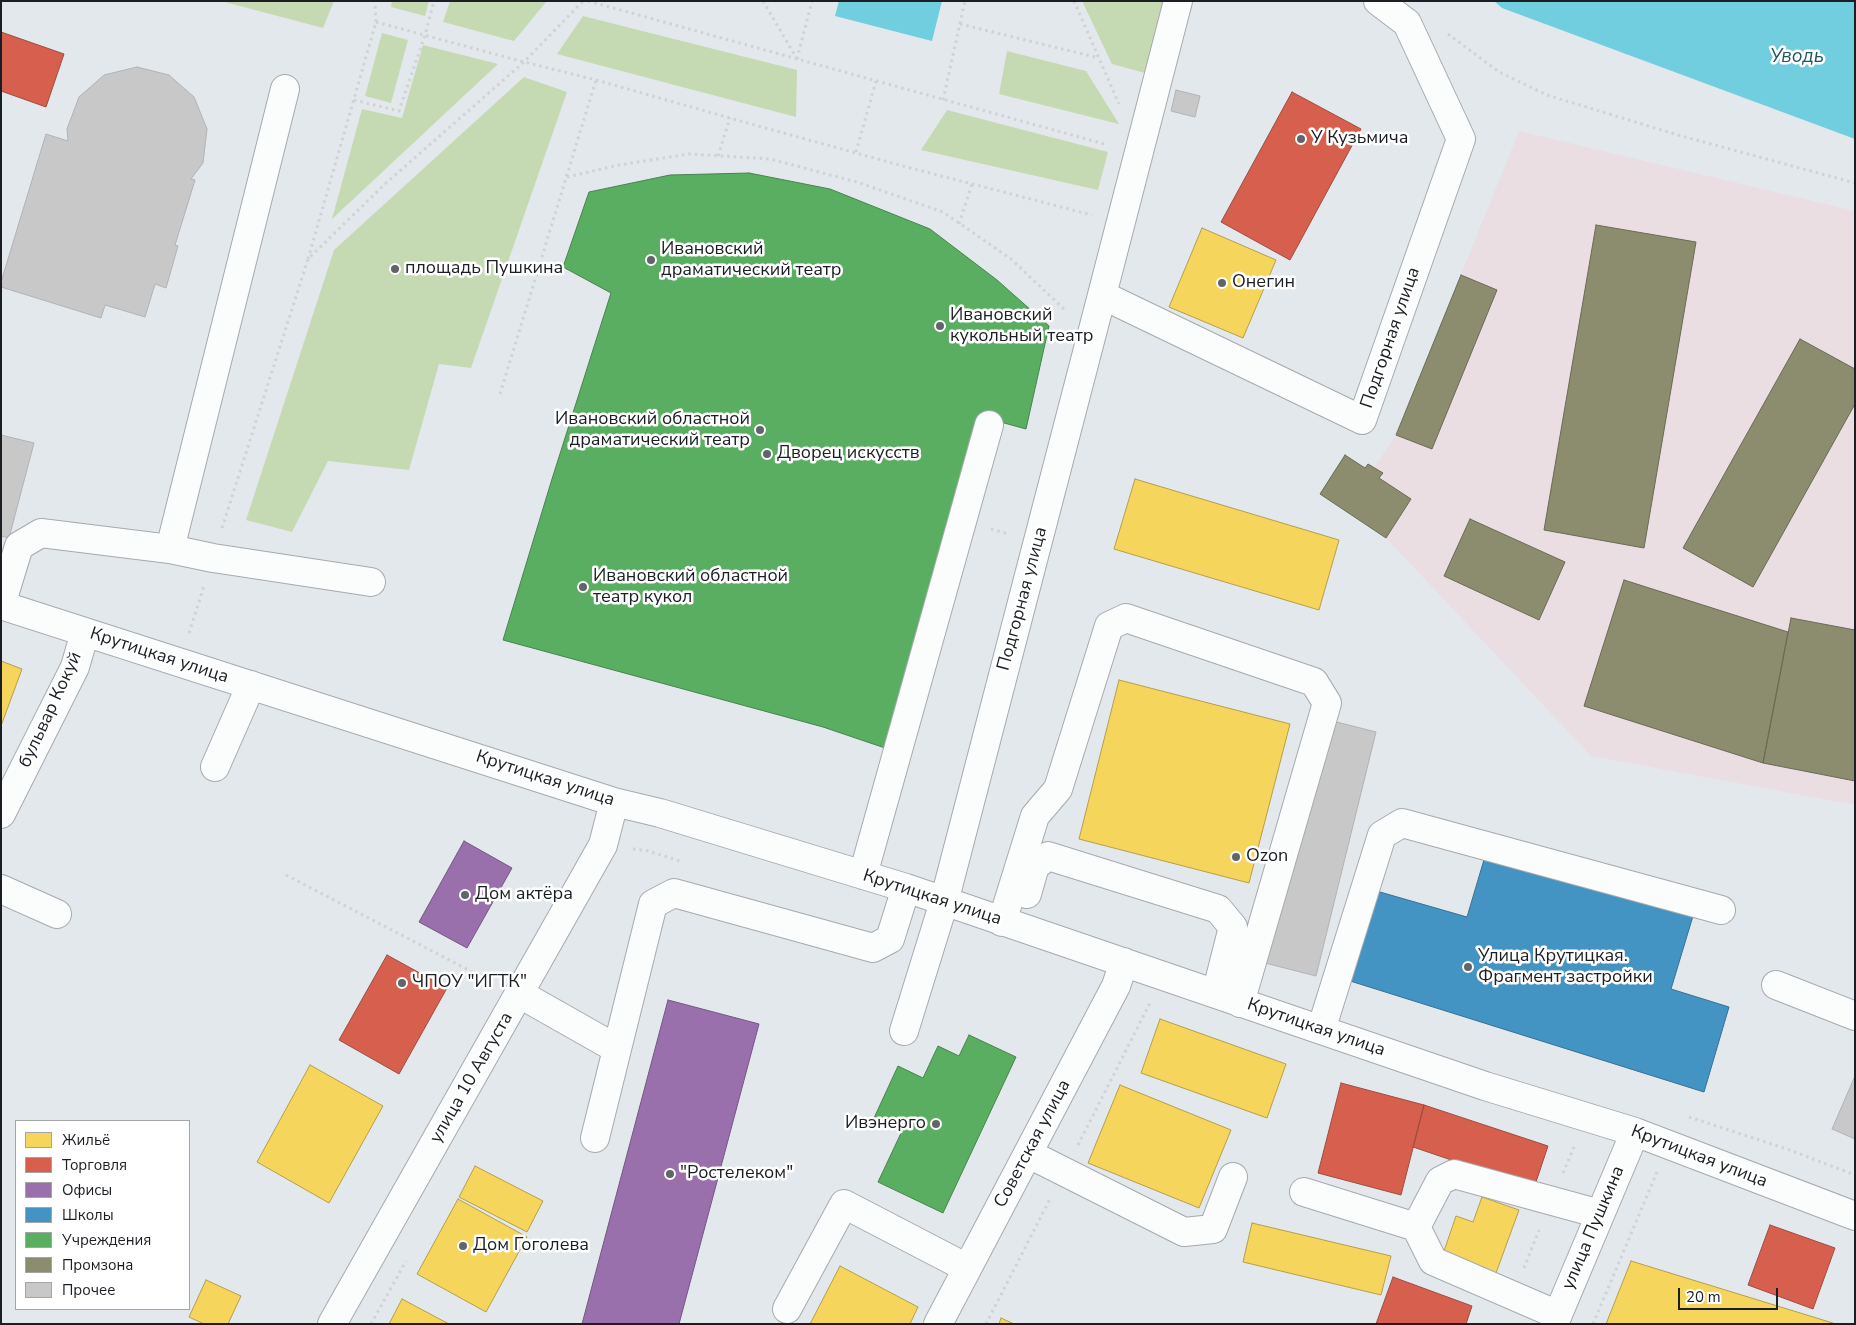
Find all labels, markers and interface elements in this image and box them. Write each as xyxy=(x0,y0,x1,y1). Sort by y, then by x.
water label: Уводь xyxy=(1770,46,1824,68)
place label: У Кузьмича xyxy=(1311,128,1408,150)
marker: У Кузьмича xyxy=(1295,133,1307,145)
place label: Ивановский драматический театр xyxy=(661,239,842,282)
marker: Ивановский драматический театр xyxy=(645,254,657,266)
place label: площадь Пушкина xyxy=(405,258,563,280)
marker: площадь Пушкина xyxy=(389,263,401,275)
street label: Подгорная улица xyxy=(1357,265,1425,411)
place label: Онегин xyxy=(1232,272,1295,294)
marker: Онегин xyxy=(1216,277,1228,289)
place label: Ивановский кукольный театр xyxy=(950,305,1093,348)
marker: Ивановский кукольный театр xyxy=(934,320,946,332)
place label: Ивановский областной драматический театр xyxy=(555,409,750,452)
marker: Ивановский областной драматический театр xyxy=(754,424,766,436)
place label: Дворец искусств xyxy=(777,443,920,465)
marker: Дворец искусств xyxy=(761,448,773,460)
street label: Подгорная улица xyxy=(993,525,1053,673)
place label: Ивановский областной театр кукол xyxy=(593,566,788,608)
marker: Ивановский областной театр кукол xyxy=(577,581,589,593)
street label: Крутицкая улица xyxy=(87,623,231,689)
street label: бульвар Кокуй xyxy=(15,649,87,771)
street label: Крутицкая улица xyxy=(473,746,617,812)
place label: Ozon xyxy=(1246,846,1288,868)
marker: Ozon xyxy=(1230,851,1242,863)
street label: Крутицкая улица xyxy=(860,865,1004,931)
place label: Дом актёра xyxy=(475,884,573,906)
marker: Дом актёра xyxy=(459,889,471,901)
place label: Улица Крутицкая. Фрагмент застройки xyxy=(1478,946,1653,989)
marker: Улица Крутицкая. Фрагмент застройки xyxy=(1462,961,1474,973)
place label: ЧПОУ "ИГТК" xyxy=(412,972,527,994)
marker: ЧПОУ "ИГТК" xyxy=(396,977,408,989)
street label: Крутицкая улица xyxy=(1244,994,1388,1062)
street label: улица 10 Августа xyxy=(426,1009,518,1147)
street label: Советская улица xyxy=(990,1076,1076,1212)
place label: Ивэнерго xyxy=(845,1113,926,1135)
marker: Ивэнерго xyxy=(930,1118,942,1130)
legend xyxy=(15,1120,190,1310)
street label: Крутицкая улица xyxy=(1628,1121,1770,1193)
text: Жильё xyxy=(62,1130,110,1150)
text: Торговля xyxy=(62,1155,127,1175)
place label: "Ростелеком" xyxy=(680,1163,793,1185)
street label: улица Пушкина xyxy=(1558,1163,1630,1293)
marker: "Ростелеком" xyxy=(664,1168,676,1180)
text: Офисы xyxy=(62,1180,112,1200)
text: Школы xyxy=(62,1205,114,1225)
text: Учреждения xyxy=(62,1230,151,1250)
place label: Дом Гоголева xyxy=(473,1235,589,1257)
marker: Дом Гоголева xyxy=(457,1240,469,1252)
text: Промзона xyxy=(62,1255,133,1275)
scale bar xyxy=(1681,1278,1781,1310)
text: Прочее xyxy=(62,1280,115,1300)
text: 20 m xyxy=(1686,1287,1721,1307)

